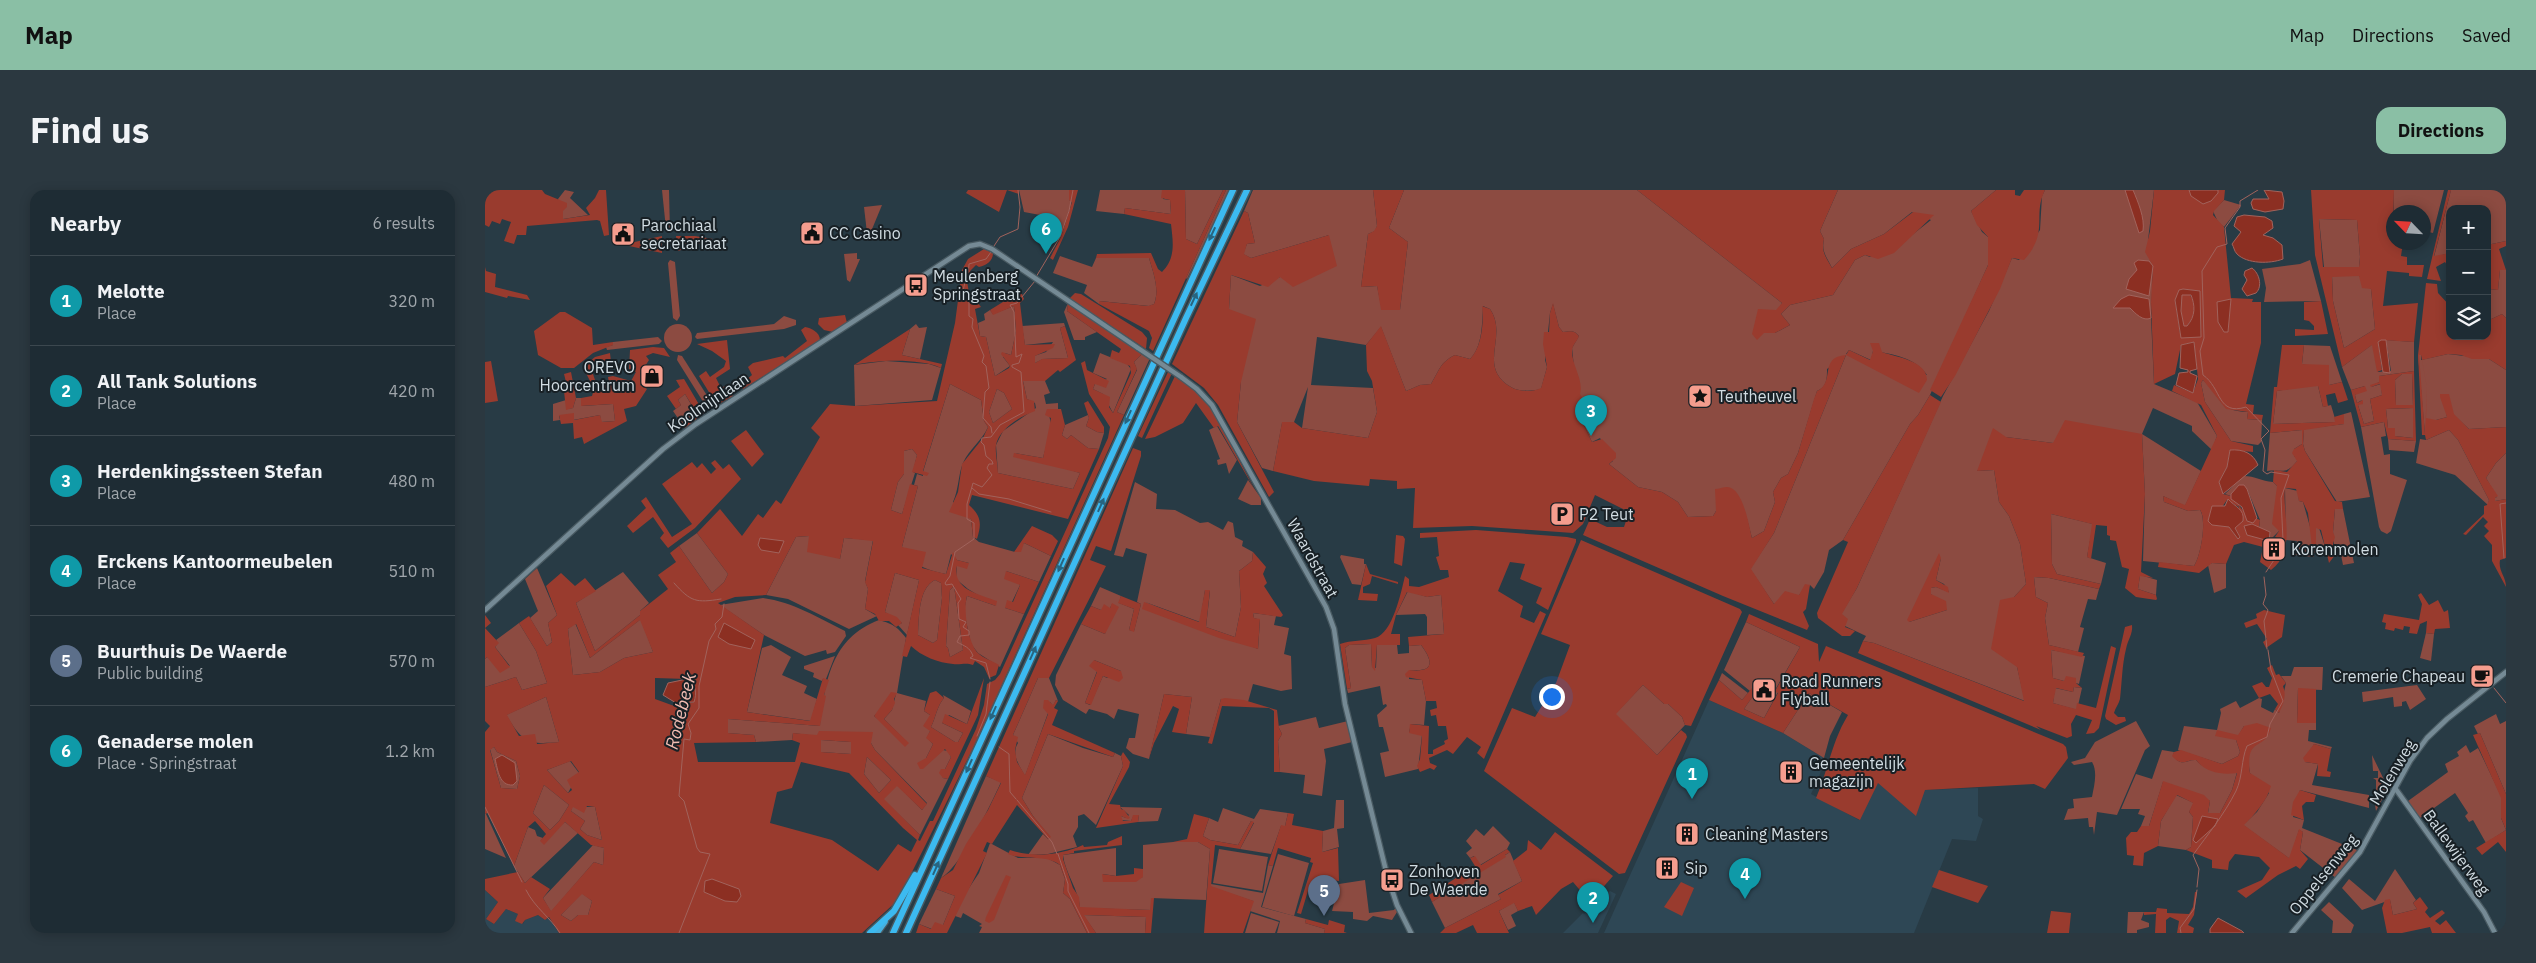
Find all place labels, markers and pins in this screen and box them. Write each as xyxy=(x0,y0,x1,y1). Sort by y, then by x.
pin: 6 xyxy=(1030,213,1062,254)
place label: Parochiaal secretariaat xyxy=(641,215,727,253)
public building icon: CC Casino xyxy=(799,220,825,246)
public building icon: Parochiaal secretariaat xyxy=(610,221,636,247)
place label: CC Casino xyxy=(829,223,901,243)
place label: Meulenberg Springstraat xyxy=(933,266,1021,304)
bus stop icon: Meulenberg Springstraat xyxy=(903,272,929,298)
place label: OREVO Hoorcentrum xyxy=(540,357,635,395)
shop icon: OREVO Hoorcentrum xyxy=(639,363,665,389)
place icon: Teutheuvel xyxy=(1687,383,1713,409)
place label: Teutheuvel xyxy=(1717,386,1796,406)
pin: 3 xyxy=(1575,395,1607,436)
parking icon: P2 Teut xyxy=(1549,501,1575,527)
place label: P2 Teut xyxy=(1579,504,1634,524)
building icon: Korenmolen xyxy=(2261,536,2287,562)
place label: Korenmolen xyxy=(2291,539,2379,559)
cafe icon: Cremerie Chapeau xyxy=(2469,663,2495,689)
place label: Cremerie Chapeau xyxy=(2332,666,2465,686)
place label: Road Runners Flyball xyxy=(1781,671,1882,709)
public building icon: Road Runners Flyball xyxy=(1751,677,1777,703)
place label: Gemeentelijk magazijn xyxy=(1809,753,1905,791)
pin: 1 xyxy=(1676,758,1708,799)
building icon: Gemeentelijk magazijn xyxy=(1778,759,1804,785)
building icon: Cleaning Masters xyxy=(1674,821,1700,847)
place label: Cleaning Masters xyxy=(1705,824,1828,844)
building icon: Sip xyxy=(1654,855,1680,881)
place label: Sip xyxy=(1685,858,1708,878)
pin: 4 xyxy=(1729,858,1761,899)
place label: Zonhoven De Waerde xyxy=(1409,861,1488,899)
bus stop icon: Zonhoven De Waerde xyxy=(1379,867,1405,893)
pin: 5 xyxy=(1308,875,1340,916)
pin: 2 xyxy=(1577,882,1609,923)

